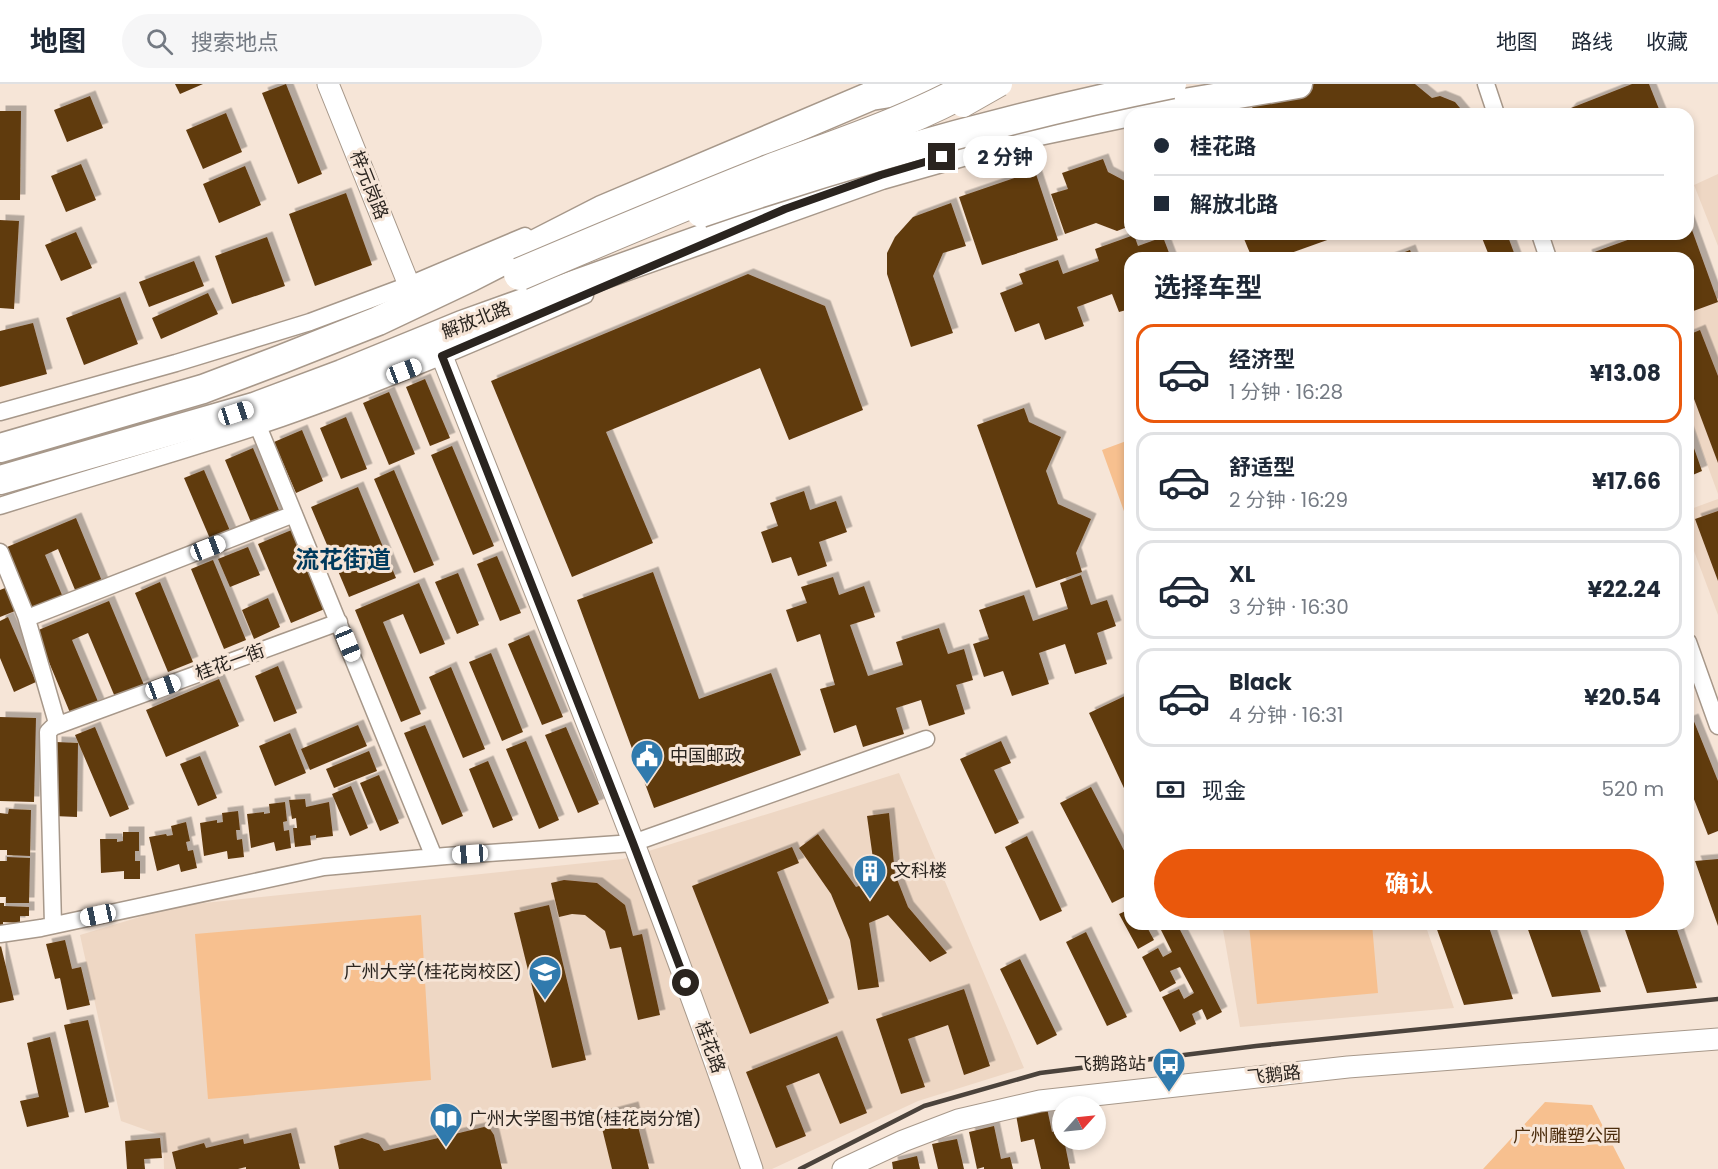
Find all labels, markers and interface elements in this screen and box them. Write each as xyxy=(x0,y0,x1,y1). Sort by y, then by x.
search box xyxy=(122,14,542,68)
text: 地图 xyxy=(30,22,86,61)
icon: search xyxy=(143,25,176,58)
text: 搜索地点 xyxy=(191,27,279,58)
text: 地图 xyxy=(1496,27,1538,56)
text: 路线 xyxy=(1571,27,1613,56)
text: 收藏 xyxy=(1646,27,1688,56)
text: 桂花路 xyxy=(1190,131,1256,162)
callout: 2 分钟 xyxy=(963,136,1047,178)
route end xyxy=(928,143,955,170)
text: 2 分钟 xyxy=(977,143,1033,171)
street label: 梓元岗路 xyxy=(344,147,395,223)
text: 解放北路 xyxy=(1190,189,1278,220)
text: 选择车型 xyxy=(1154,269,1262,306)
street label: 解放北路 xyxy=(438,295,514,344)
text: 经济型 xyxy=(1229,344,1295,375)
icon: car xyxy=(1157,347,1211,401)
car xyxy=(384,356,424,386)
text: ¥13.08 xyxy=(1590,358,1661,389)
text: 1 分钟 · 16:28 xyxy=(1229,378,1343,406)
car xyxy=(216,399,256,427)
text: 舒适型 xyxy=(1229,452,1295,483)
icon: car xyxy=(1157,455,1211,509)
text: ¥17.66 xyxy=(1592,466,1661,497)
text: 2 分钟 · 16:29 xyxy=(1229,486,1348,514)
car xyxy=(188,533,228,563)
district label: 流花街道 xyxy=(295,543,391,576)
text: XL xyxy=(1229,559,1255,590)
icon: car xyxy=(1157,563,1211,617)
text: ¥22.24 xyxy=(1587,574,1661,605)
text: 3 分钟 · 16:30 xyxy=(1229,593,1349,621)
car xyxy=(333,624,363,664)
street label: 桂花一街 xyxy=(192,637,268,686)
text: Black xyxy=(1229,667,1292,698)
icon: car xyxy=(1157,671,1211,725)
car xyxy=(143,672,183,702)
text: ¥20.54 xyxy=(1584,682,1661,713)
text: 4 分钟 · 16:31 xyxy=(1229,701,1343,729)
public building icon: 中国邮政 xyxy=(629,738,665,785)
place label: 中国邮政 xyxy=(670,743,742,768)
icon: cash xyxy=(1154,773,1187,806)
text: 现金 xyxy=(1202,775,1246,806)
text: 520 m xyxy=(1601,775,1664,803)
car xyxy=(451,844,489,864)
button: 确认 xyxy=(1154,849,1664,918)
building icon: 文科楼 xyxy=(852,853,888,900)
place label: 文科楼 xyxy=(893,858,947,883)
car xyxy=(79,902,117,928)
school or university icon: 广州大学(桂花岗校区) xyxy=(527,954,563,1001)
place label: 广州大学(桂花岗校区) xyxy=(344,959,522,984)
route start xyxy=(672,969,699,996)
street label: 桂花路 xyxy=(689,1017,731,1076)
bus stop icon: 飞鹅路站 xyxy=(1151,1046,1187,1093)
place label: 飞鹅路站 xyxy=(1074,1051,1146,1076)
street label: 飞鹅路 xyxy=(1246,1059,1302,1090)
north arrow xyxy=(1052,1096,1106,1150)
map controls xyxy=(1052,1096,1106,1150)
library icon: 广州大学图书馆(桂花岗分馆) xyxy=(428,1101,464,1148)
place label: 广州大学图书馆(桂花岗分馆) xyxy=(469,1106,701,1131)
park label: 广州雕塑公园 xyxy=(1513,1123,1621,1148)

